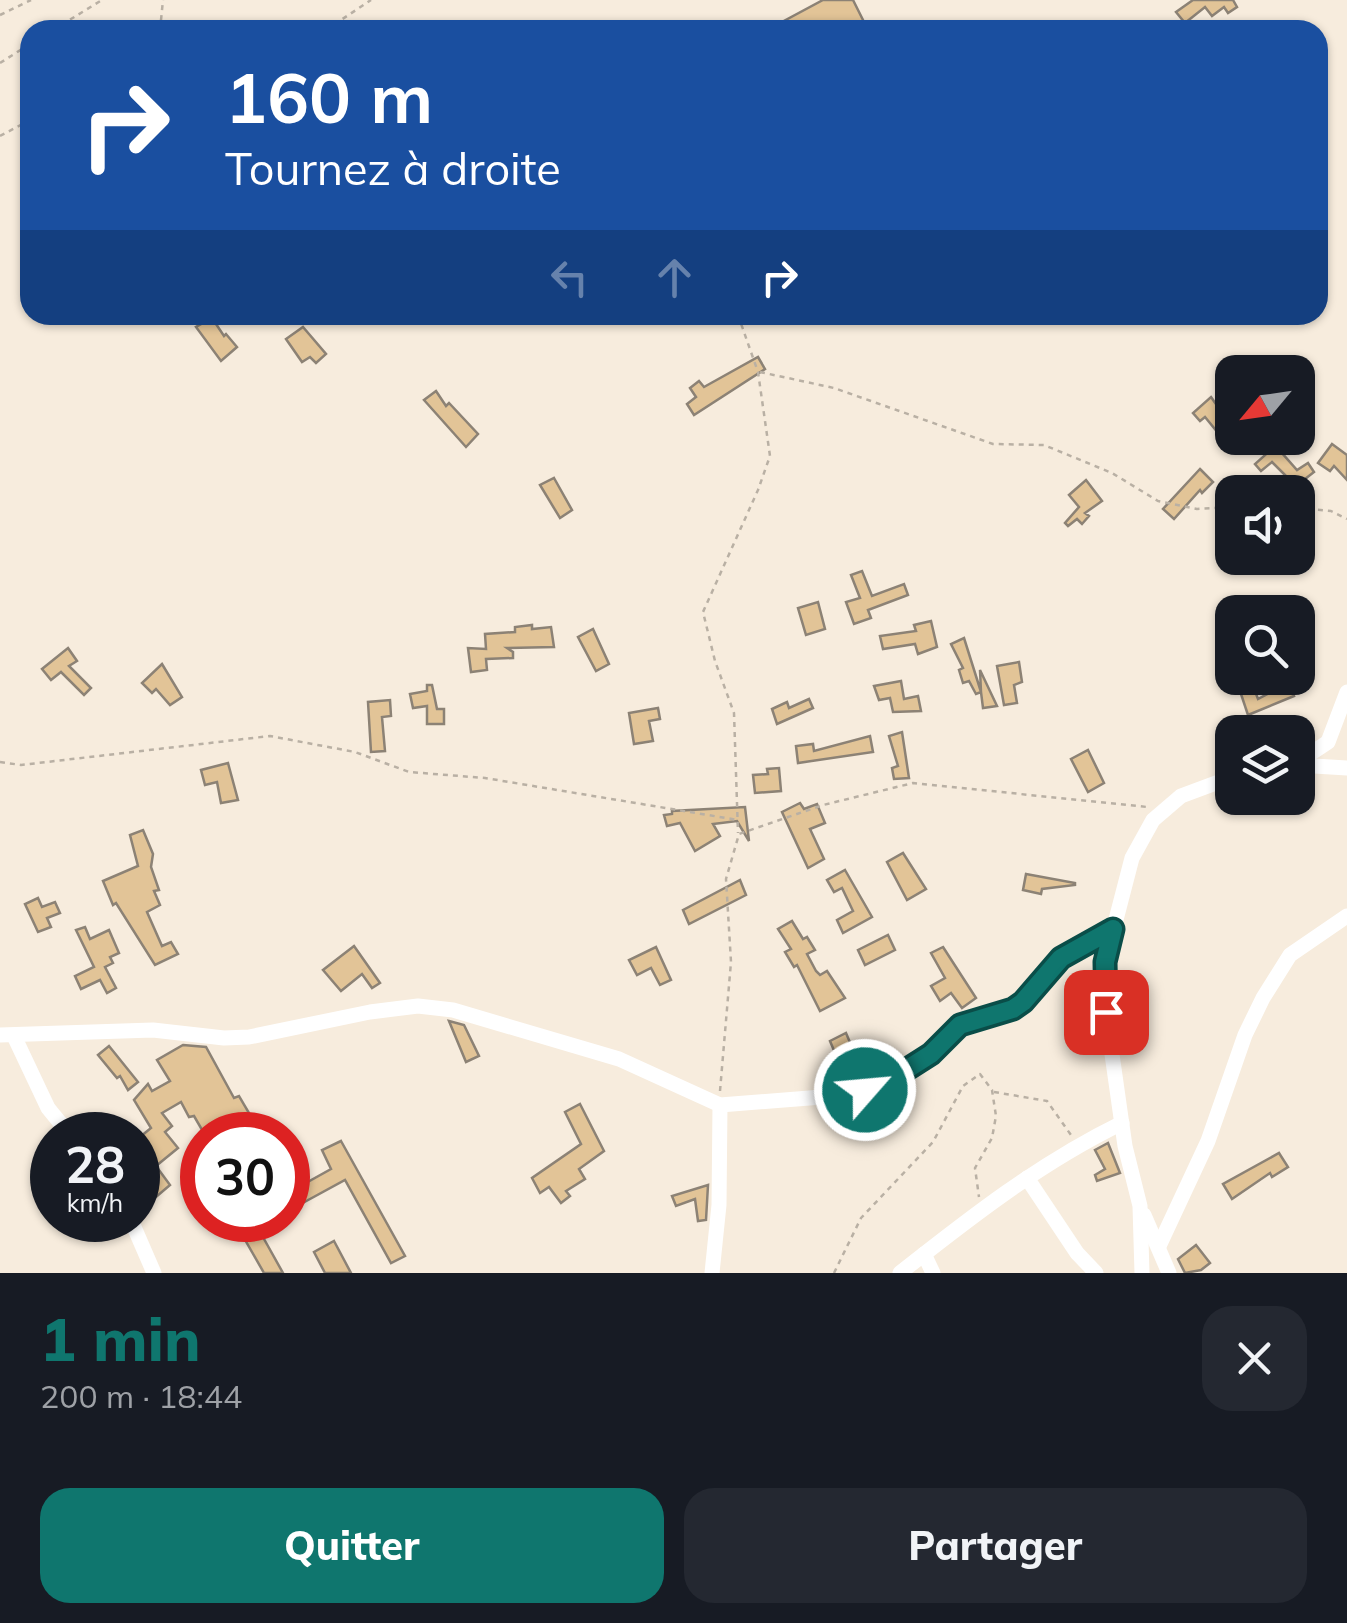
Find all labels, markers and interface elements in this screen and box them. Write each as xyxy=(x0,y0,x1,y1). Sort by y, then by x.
text: 160 m xyxy=(225,53,433,141)
icon: right xyxy=(60,60,190,190)
text: Tournez à droite xyxy=(225,140,561,196)
icon: left xyxy=(542,250,597,305)
icon: ahead xyxy=(647,250,702,305)
icon: right xyxy=(752,250,807,305)
north arrow xyxy=(1215,355,1315,455)
map controls xyxy=(1215,355,1315,815)
button: sound xyxy=(1215,475,1315,575)
button: search xyxy=(1215,595,1315,695)
button: layers xyxy=(1215,715,1315,815)
pin xyxy=(1064,970,1149,1055)
icon: arrive xyxy=(1079,985,1134,1040)
position arrow xyxy=(813,1038,917,1142)
speed limit sign: 30 xyxy=(180,1112,310,1242)
text: 28 xyxy=(65,1133,125,1196)
text: km/h xyxy=(67,1187,123,1218)
text: 1 min xyxy=(40,1301,201,1376)
button: close xyxy=(1202,1306,1307,1411)
text: 200 m · 18:44 xyxy=(40,1376,242,1416)
button: Quitter xyxy=(40,1488,664,1603)
button: Partager xyxy=(684,1488,1307,1603)

